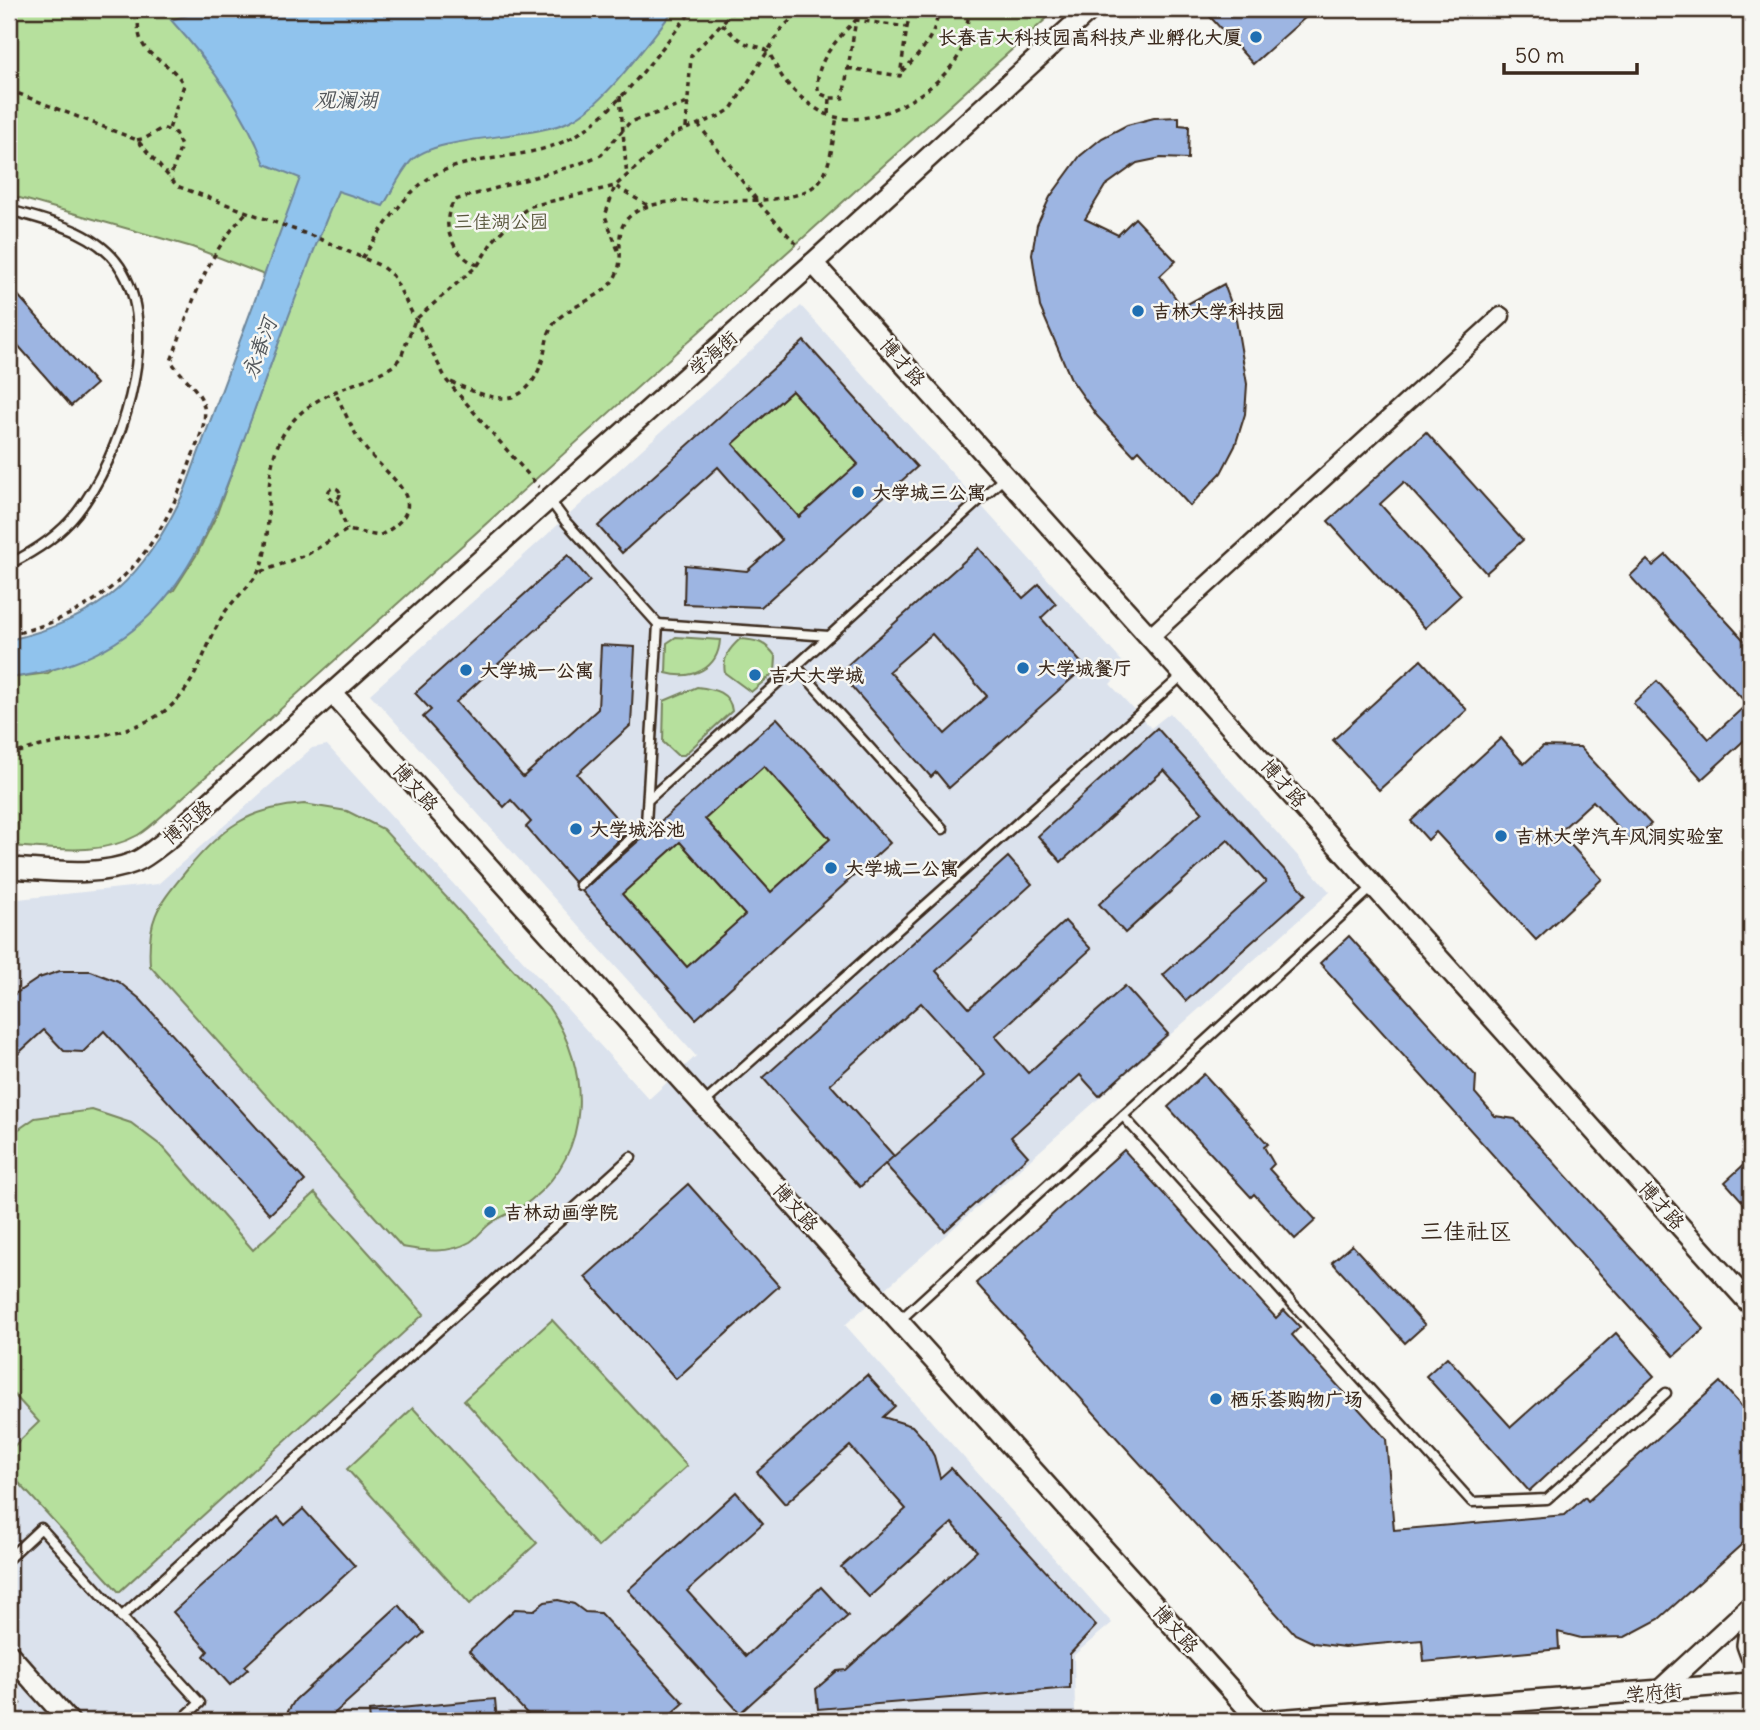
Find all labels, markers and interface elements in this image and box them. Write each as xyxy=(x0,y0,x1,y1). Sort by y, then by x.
place label: 长春吉大科技园高科技产业孵化大厦 xyxy=(938,25,1242,49)
marker: 长春吉大科技园高科技产业孵化大厦 xyxy=(1248,29,1264,45)
scale bar xyxy=(1504,32,1638,76)
text: 50 m xyxy=(1515,42,1564,69)
water label: 观澜湖 xyxy=(315,86,379,113)
park label: 三佳湖公园 xyxy=(453,209,549,233)
place label: 吉林大学科技园 xyxy=(1152,299,1285,323)
marker: 吉林大学科技园 xyxy=(1130,303,1146,319)
water label: 永春河 xyxy=(236,311,283,382)
street label: 学海街 xyxy=(684,325,742,381)
street label: 博才路 xyxy=(875,333,931,391)
place label: 大学城三公寓 xyxy=(872,480,986,504)
marker: 大学城三公寓 xyxy=(850,484,866,500)
place label: 大学城餐厅 xyxy=(1037,656,1132,680)
place label: 大学城一公寓 xyxy=(480,658,594,682)
marker: 大学城餐厅 xyxy=(1015,660,1031,676)
marker: 大学城一公寓 xyxy=(458,662,474,678)
place label: 吉大大学城 xyxy=(769,663,864,687)
marker: 吉大大学城 xyxy=(747,667,763,683)
street label: 博才路 xyxy=(1256,754,1312,812)
street label: 博文路 xyxy=(388,758,444,816)
street label: 博识路 xyxy=(157,794,217,850)
place label: 大学城浴池 xyxy=(590,817,685,841)
marker: 大学城浴池 xyxy=(568,821,584,837)
place label: 吉林大学汽车风洞实验室 xyxy=(1515,824,1724,848)
marker: 吉林大学汽车风洞实验室 xyxy=(1493,828,1509,844)
place label: 大学城二公寓 xyxy=(845,856,959,880)
marker: 大学城二公寓 xyxy=(823,860,839,876)
street label: 博才路 xyxy=(1634,1176,1690,1234)
street label: 博文路 xyxy=(768,1178,824,1236)
place label: 吉林动画学院 xyxy=(504,1200,618,1224)
marker: 吉林动画学院 xyxy=(482,1204,498,1220)
district label: 三佳社区 xyxy=(1420,1216,1512,1245)
place label: 栖乐荟购物广场 xyxy=(1230,1387,1363,1411)
marker: 栖乐荟购物广场 xyxy=(1208,1391,1224,1407)
street label: 博文路 xyxy=(1148,1600,1204,1658)
street label: 学府街 xyxy=(1625,1678,1683,1706)

